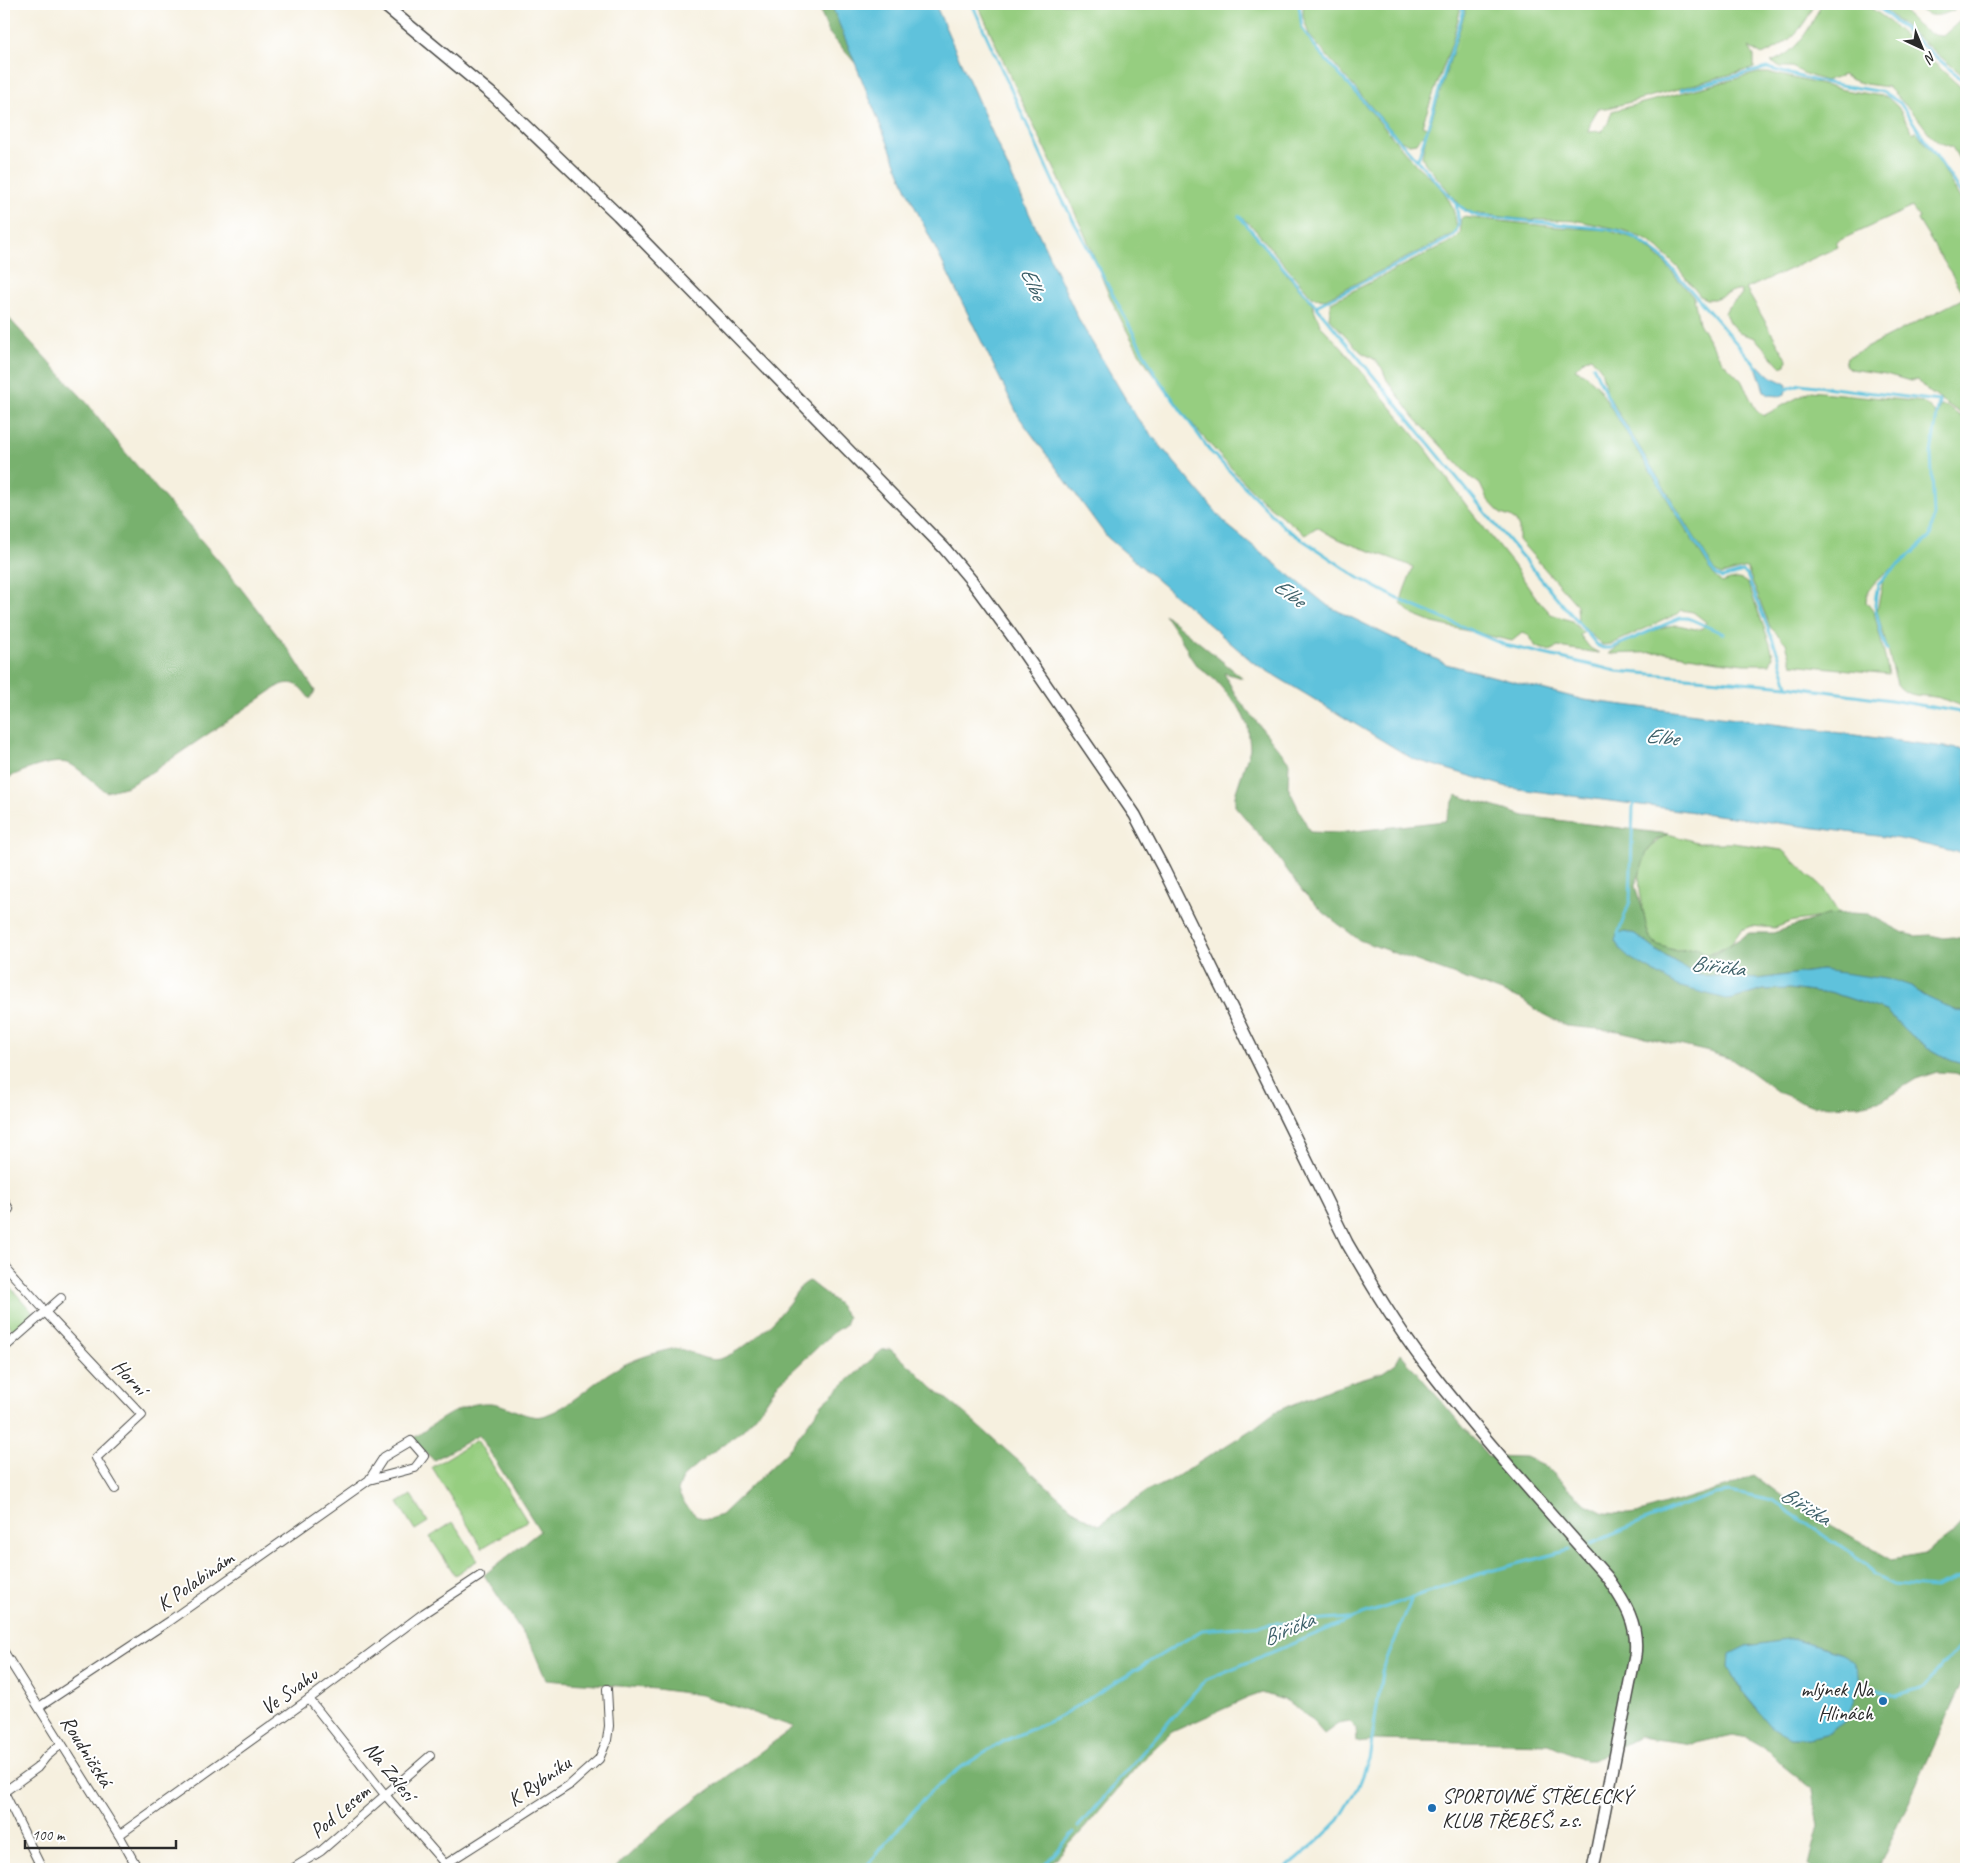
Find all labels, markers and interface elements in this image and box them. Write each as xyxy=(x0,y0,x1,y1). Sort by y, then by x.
north arrow xyxy=(1898,22,1948,72)
text: N xyxy=(1920,48,1940,68)
water label: Elbe xyxy=(1014,263,1054,307)
water label: Elbe xyxy=(1268,572,1314,616)
water label: Elbe xyxy=(1644,721,1683,753)
water label: Biřička xyxy=(1690,949,1748,983)
street label: Horní xyxy=(107,1353,156,1404)
water label: Biřička xyxy=(1775,1480,1837,1533)
street label: K Polabinám xyxy=(152,1544,240,1617)
water label: Biřička xyxy=(1258,1605,1321,1652)
street label: Ve Svahu xyxy=(255,1661,324,1720)
place label: mlýnek Na Hlinách xyxy=(1801,1676,1875,1726)
marker: mlýnek Na Hlinách xyxy=(1877,1695,1889,1707)
street label: Roudničská xyxy=(55,1710,120,1793)
street label: Na Zálesí xyxy=(358,1736,424,1809)
street label: K Rybníku xyxy=(502,1749,577,1812)
street label: Pod Lesem xyxy=(304,1777,377,1844)
place label: SPORTOVNĚ STŘELECKÝ KLUB TŘEBEŠ, z.s. xyxy=(1442,1783,1636,1833)
marker: SPORTOVNĚ STŘELECKÝ KLUB TŘEBEŠ, z.s. xyxy=(1426,1802,1438,1814)
scale bar xyxy=(25,1818,176,1850)
text: 100 m xyxy=(32,1826,66,1845)

